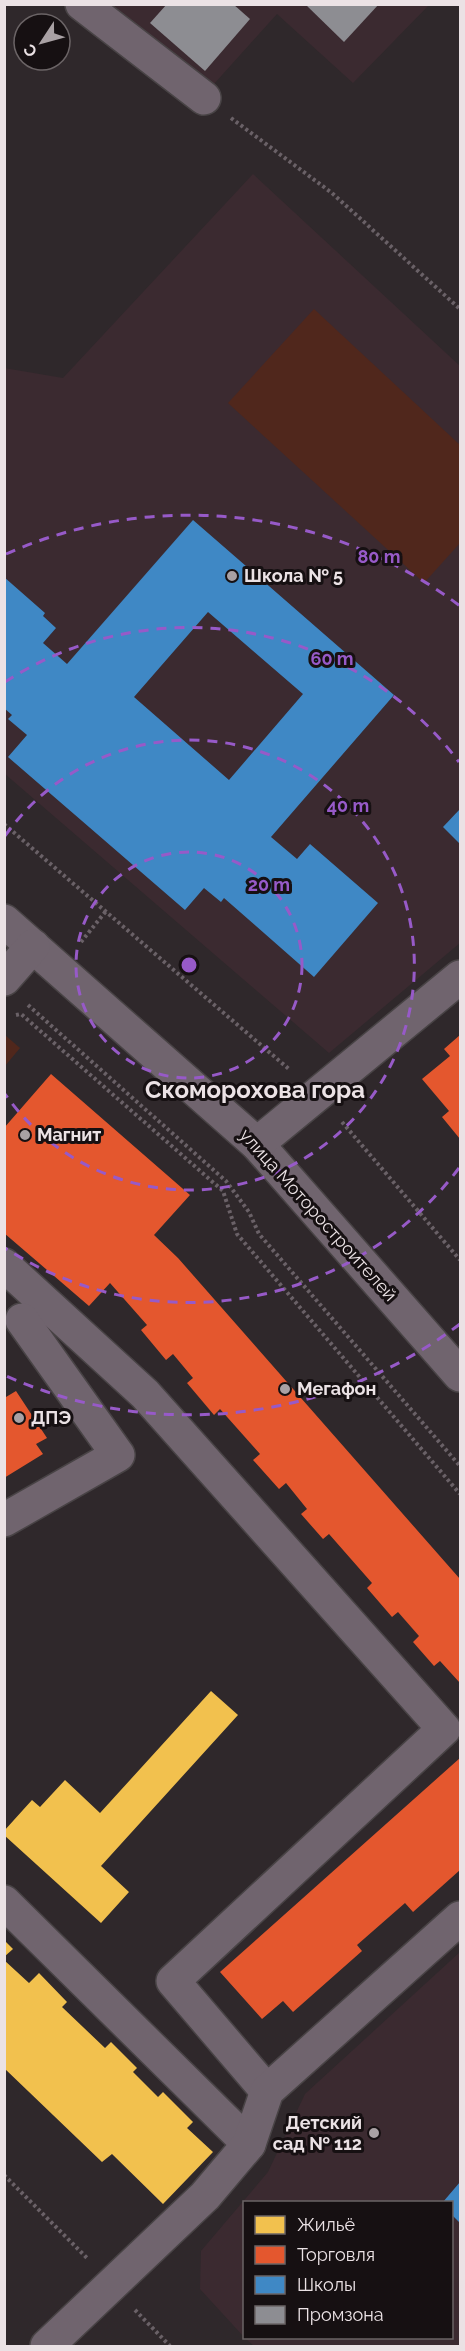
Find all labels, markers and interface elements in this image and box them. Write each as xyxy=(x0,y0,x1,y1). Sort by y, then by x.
north arrow xyxy=(12,12,72,72)
text: С xyxy=(19,40,41,61)
text: 80 m xyxy=(357,546,401,567)
place label: Школа № 5 xyxy=(244,565,343,586)
marker: Школа № 5 xyxy=(225,569,239,583)
text: 60 m xyxy=(310,648,354,669)
text: 40 m xyxy=(327,795,369,816)
text: 20 m xyxy=(248,874,290,895)
centre of rings xyxy=(179,955,199,975)
district label: Скоморохова гора xyxy=(145,1075,365,1104)
place label: Магнит xyxy=(37,1124,101,1145)
street label: улица Моторостроителей xyxy=(235,1124,401,1305)
marker: Магнит xyxy=(18,1128,32,1142)
place label: Мегафон xyxy=(297,1378,376,1399)
marker: Мегафон xyxy=(278,1382,292,1396)
place label: ДПЭ xyxy=(31,1407,71,1428)
marker: ДПЭ xyxy=(12,1411,26,1425)
place label: Детский сад № 112 xyxy=(273,2112,362,2154)
marker: Детский сад № 112 xyxy=(367,2126,381,2140)
legend xyxy=(243,2201,453,2339)
text: Жильё xyxy=(297,2214,355,2235)
text: Торговля xyxy=(297,2244,375,2265)
text: Школы xyxy=(297,2274,356,2295)
text: Промзона xyxy=(297,2304,384,2325)

